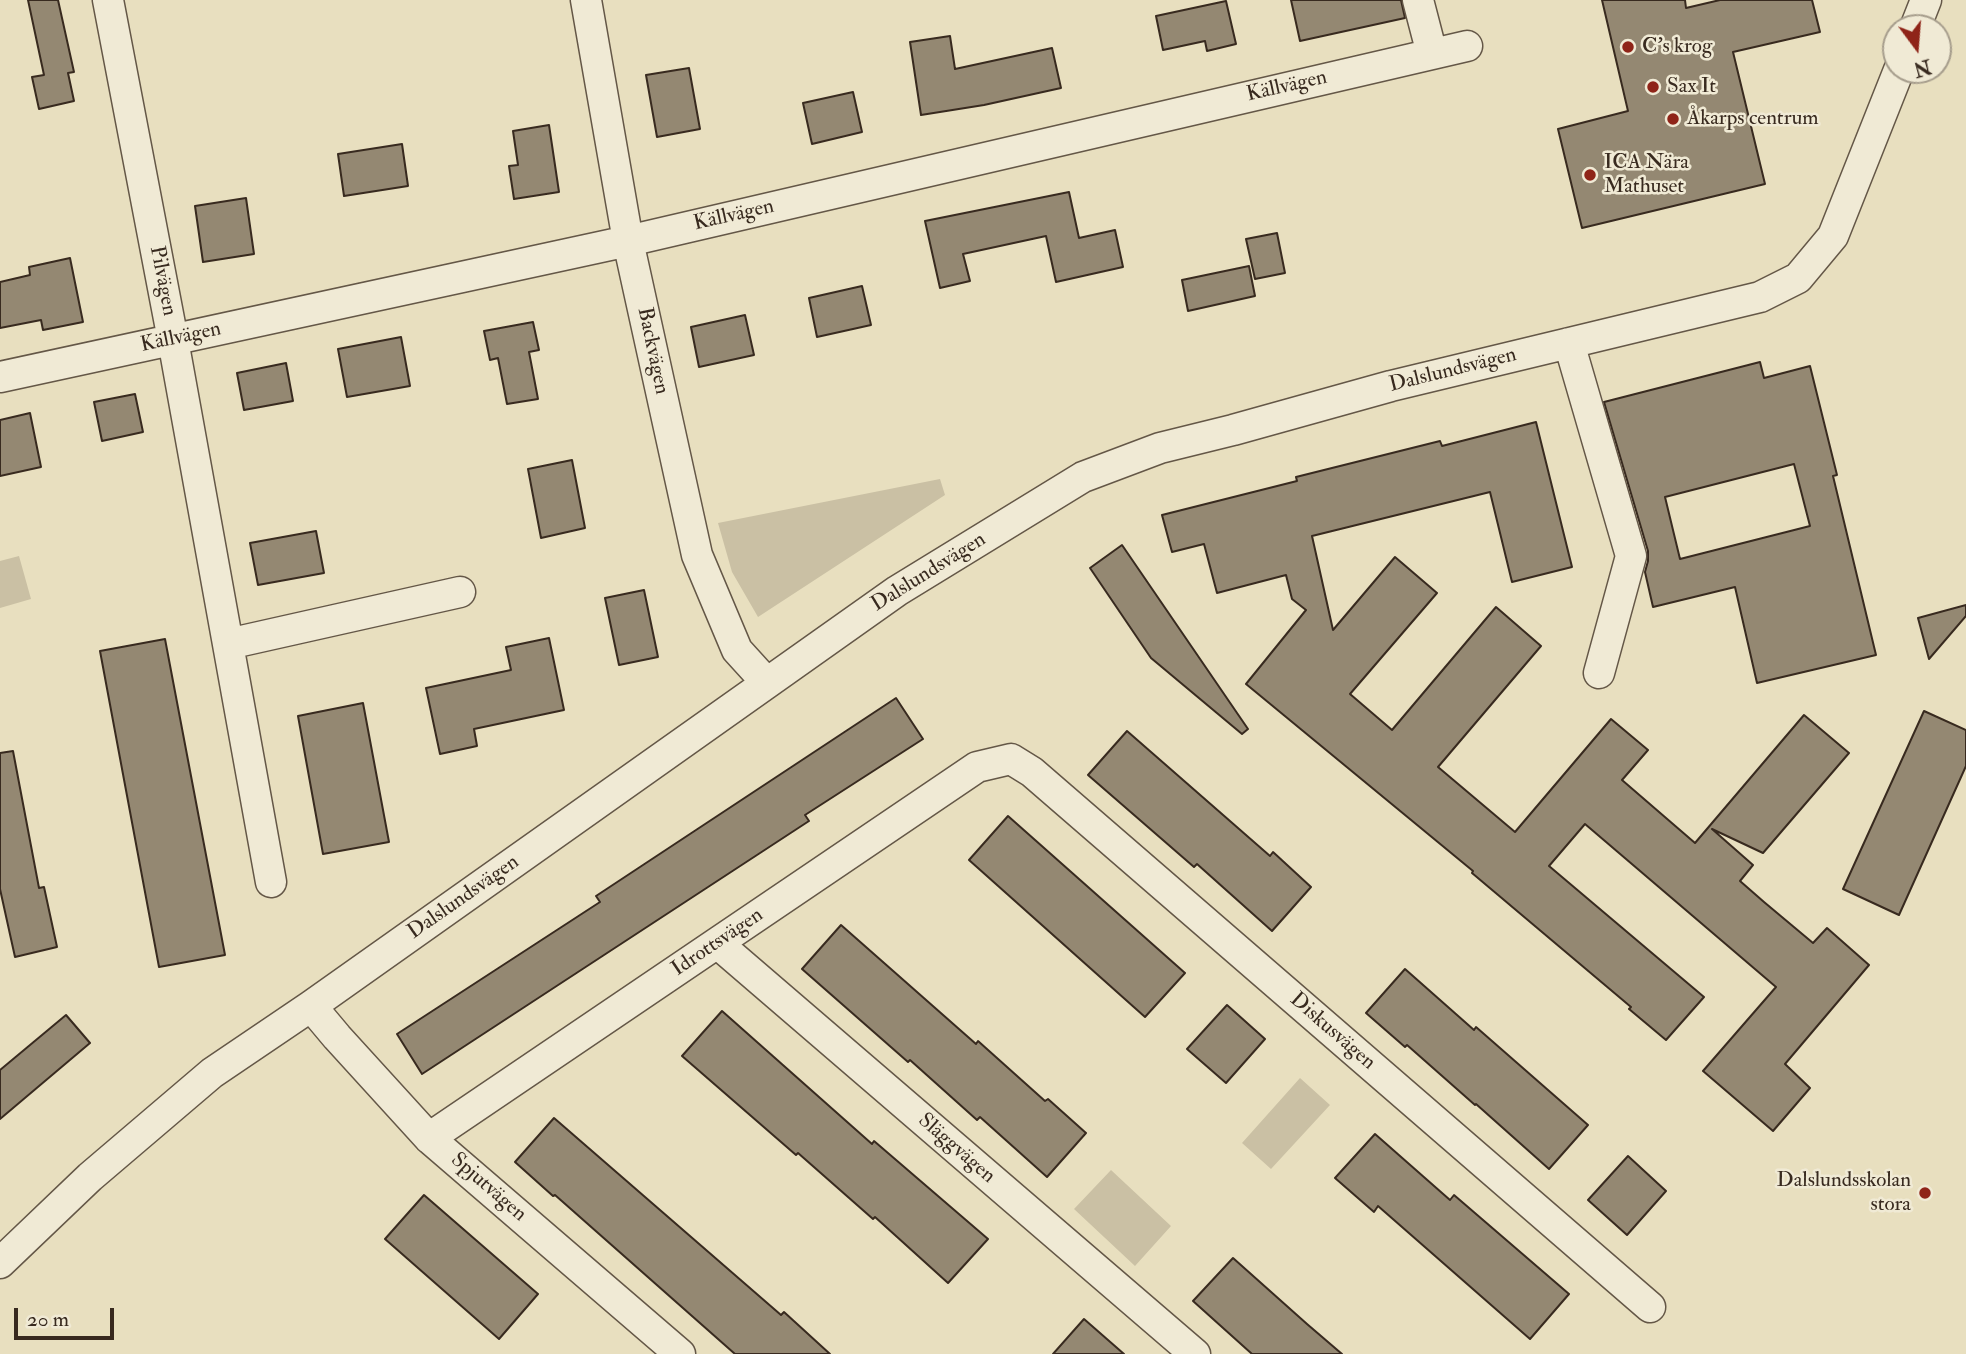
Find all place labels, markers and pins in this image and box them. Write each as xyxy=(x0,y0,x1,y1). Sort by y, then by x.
place label: C's krog xyxy=(1642,34,1712,60)
marker: C's krog xyxy=(1620,39,1636,55)
place label: Sax It xyxy=(1667,74,1716,100)
marker: Sax It xyxy=(1645,79,1661,95)
place label: Åkarps centrum xyxy=(1687,106,1819,132)
marker: Åkarps centrum xyxy=(1665,111,1681,127)
place label: ICA Nära Mathuset xyxy=(1604,150,1689,200)
marker: ICA Nära Mathuset xyxy=(1582,167,1598,183)
place label: Dalslundsskolan stora xyxy=(1777,1168,1911,1218)
marker: Dalslundsskolan stora xyxy=(1917,1185,1933,1201)

